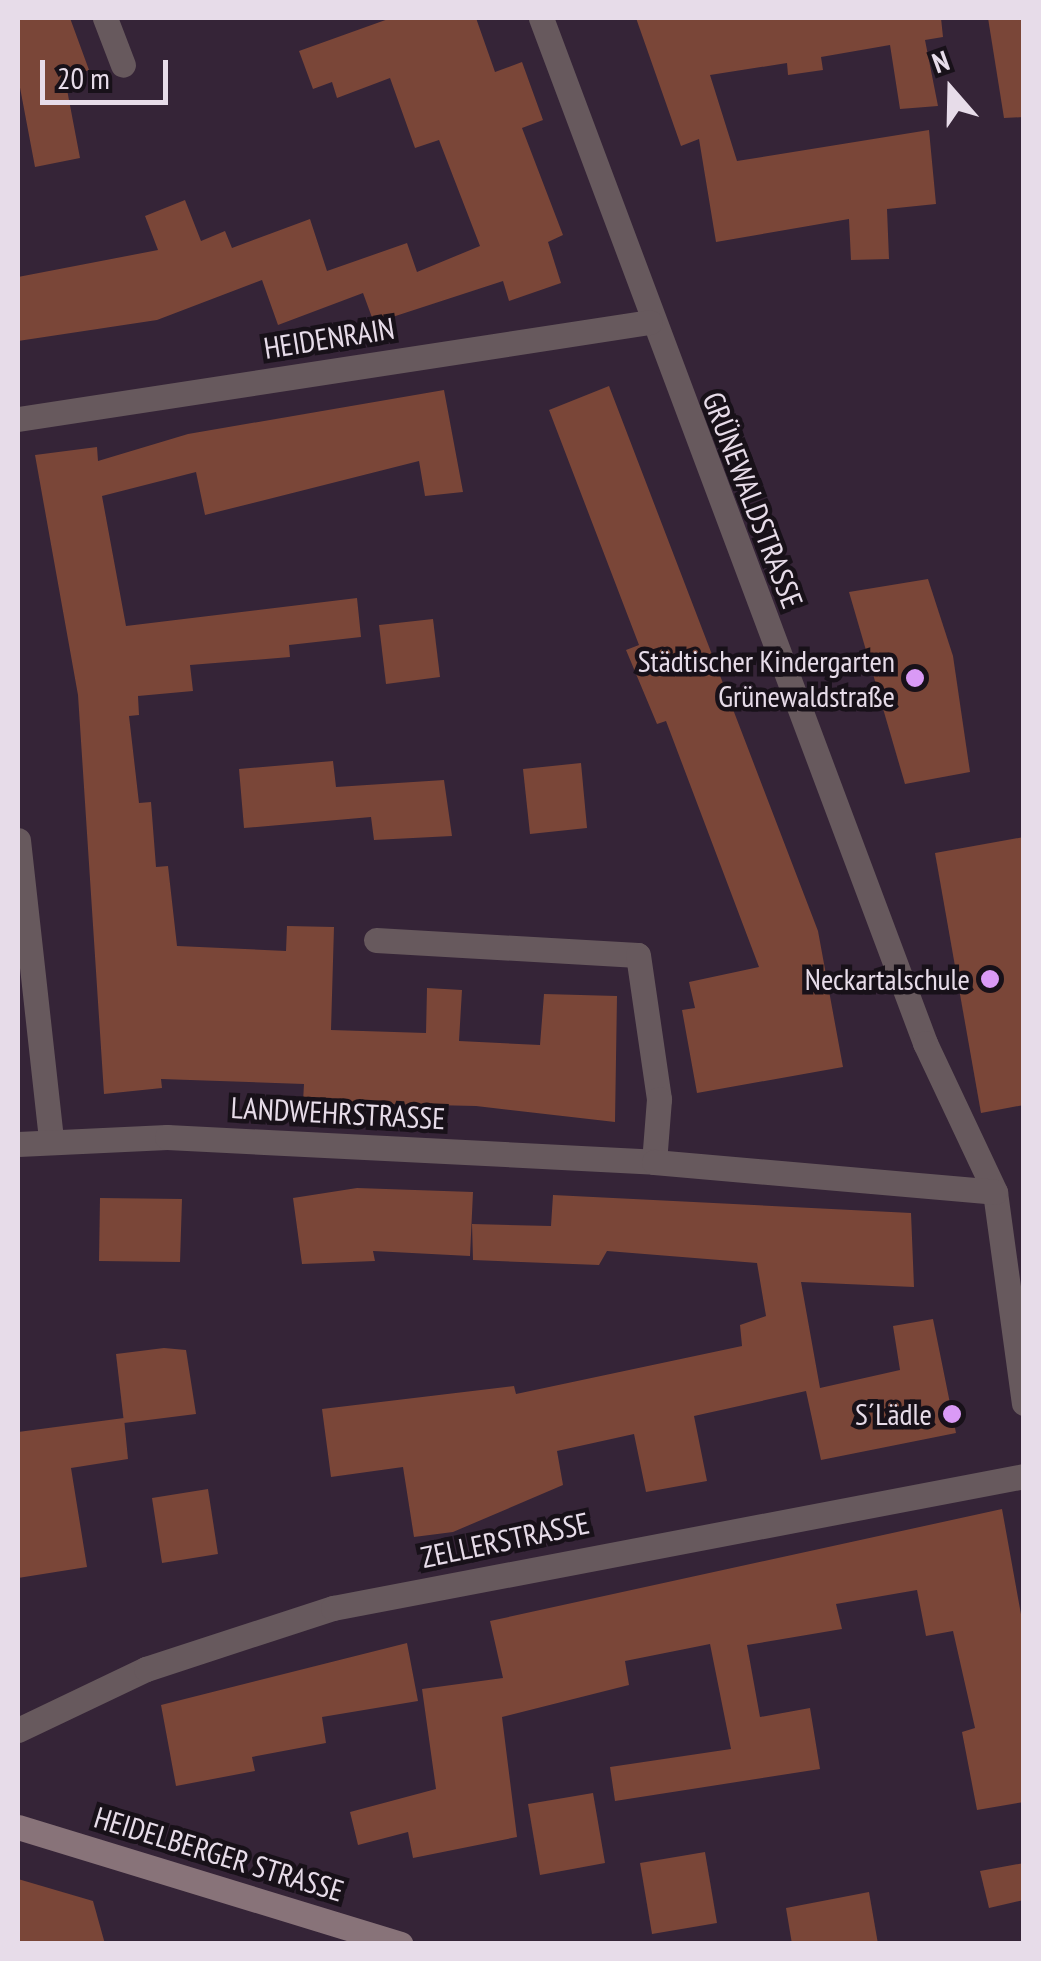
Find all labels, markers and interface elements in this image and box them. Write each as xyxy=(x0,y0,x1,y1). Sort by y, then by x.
scale bar xyxy=(45,40,172,102)
north arrow xyxy=(901,40,1001,140)
text: N xyxy=(927,41,954,81)
text: 20 m xyxy=(57,58,110,97)
street label: HEIDENRAIN xyxy=(261,310,397,366)
street label: GRÜNEWALDSTRASSE xyxy=(695,387,811,613)
place label: Städtischer Kindergarten Grünewaldstraße xyxy=(638,643,895,714)
marker: Städtischer Kindergarten Grünewaldstraße xyxy=(904,667,926,689)
place label: Neckartalschule xyxy=(805,961,970,997)
marker: Neckartalschule xyxy=(979,968,1001,990)
street label: LANDWEHRSTRASSE xyxy=(230,1089,446,1137)
place label: S´Lädle xyxy=(855,1396,932,1432)
marker: S´Lädle xyxy=(941,1403,963,1425)
street label: ZELLERSTRASSE xyxy=(418,1505,592,1575)
street label: HEIDELBERGER STRASSE xyxy=(90,1799,348,1909)

